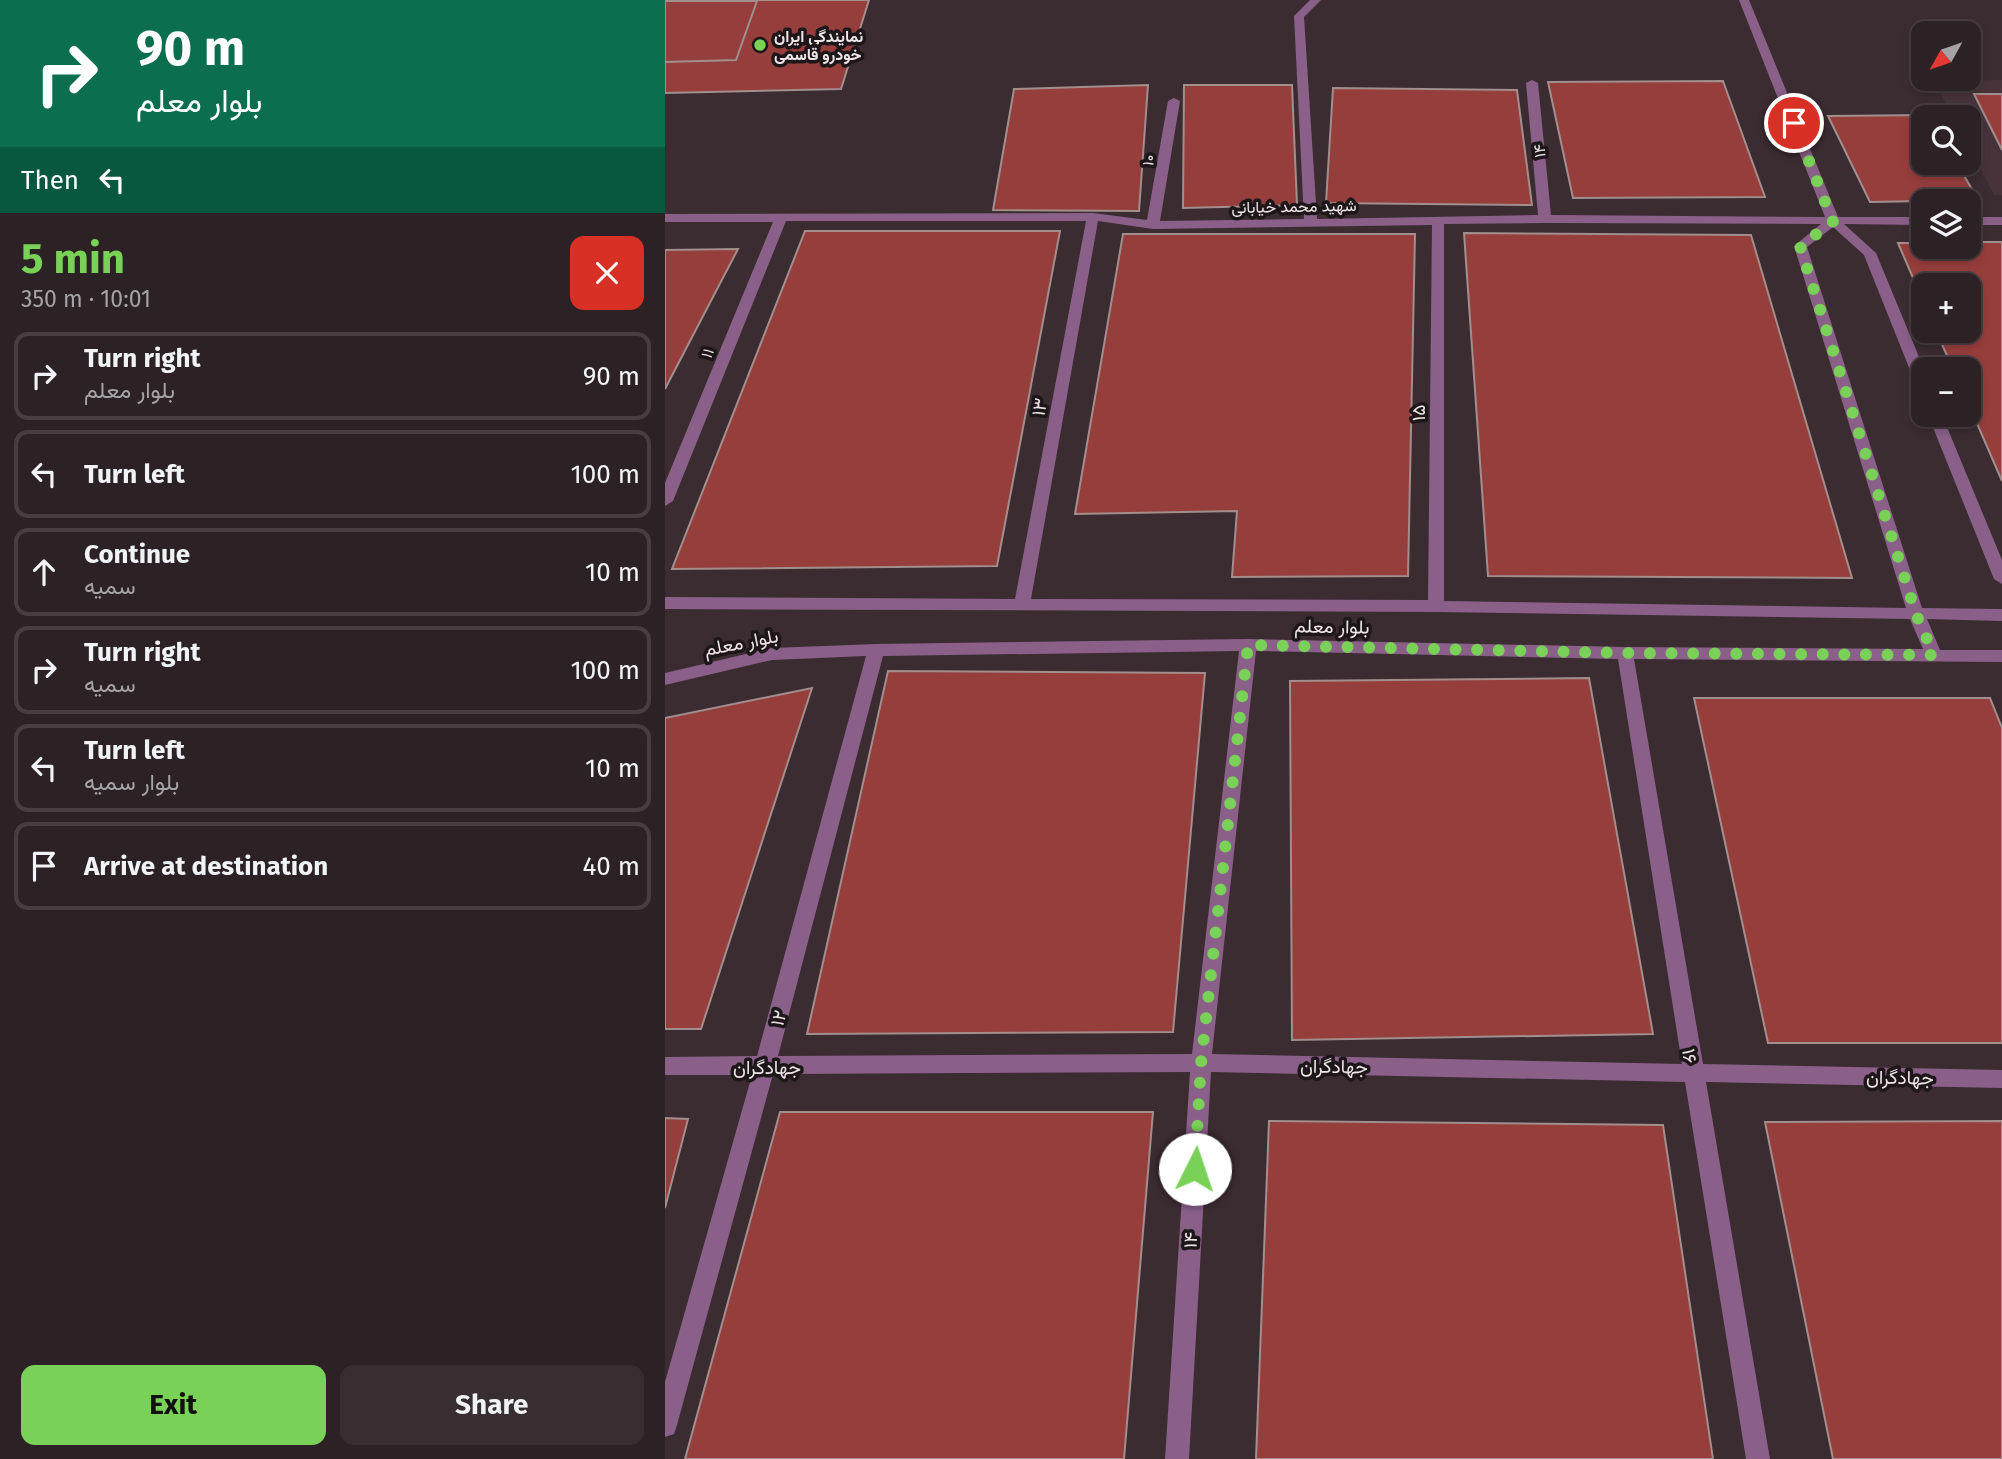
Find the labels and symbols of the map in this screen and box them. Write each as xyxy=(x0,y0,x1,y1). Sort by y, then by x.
north arrow xyxy=(1911,21,1981,91)
place label: نمایندگی ایران خودرو قاسمی xyxy=(774,27,864,65)
marker: نمایندگی ایران خودرو قاسمی xyxy=(752,37,768,53)
pin xyxy=(1764,93,1824,153)
street label: ۱۴ xyxy=(1529,143,1550,159)
street label: ۱۰ xyxy=(1138,153,1159,167)
street label: شهید محمد خیابانی xyxy=(1231,196,1357,218)
street label: ۱۱ xyxy=(697,345,718,361)
street label: ۱۳ xyxy=(1027,396,1052,418)
street label: ۱۵ xyxy=(1407,405,1430,421)
street label: بلوار معلم xyxy=(1294,614,1370,640)
street label: بلوار معلم xyxy=(702,624,780,662)
street label: ۱۲ xyxy=(765,1008,792,1029)
street label: ۱۶ xyxy=(1677,1047,1702,1065)
street label: جهادگران xyxy=(1300,1054,1368,1079)
street label: جهادگران xyxy=(733,1056,801,1079)
street label: جهادگران xyxy=(1866,1065,1934,1090)
position arrow xyxy=(1158,1132,1232,1206)
street label: ۱۴ xyxy=(1178,1231,1203,1249)

